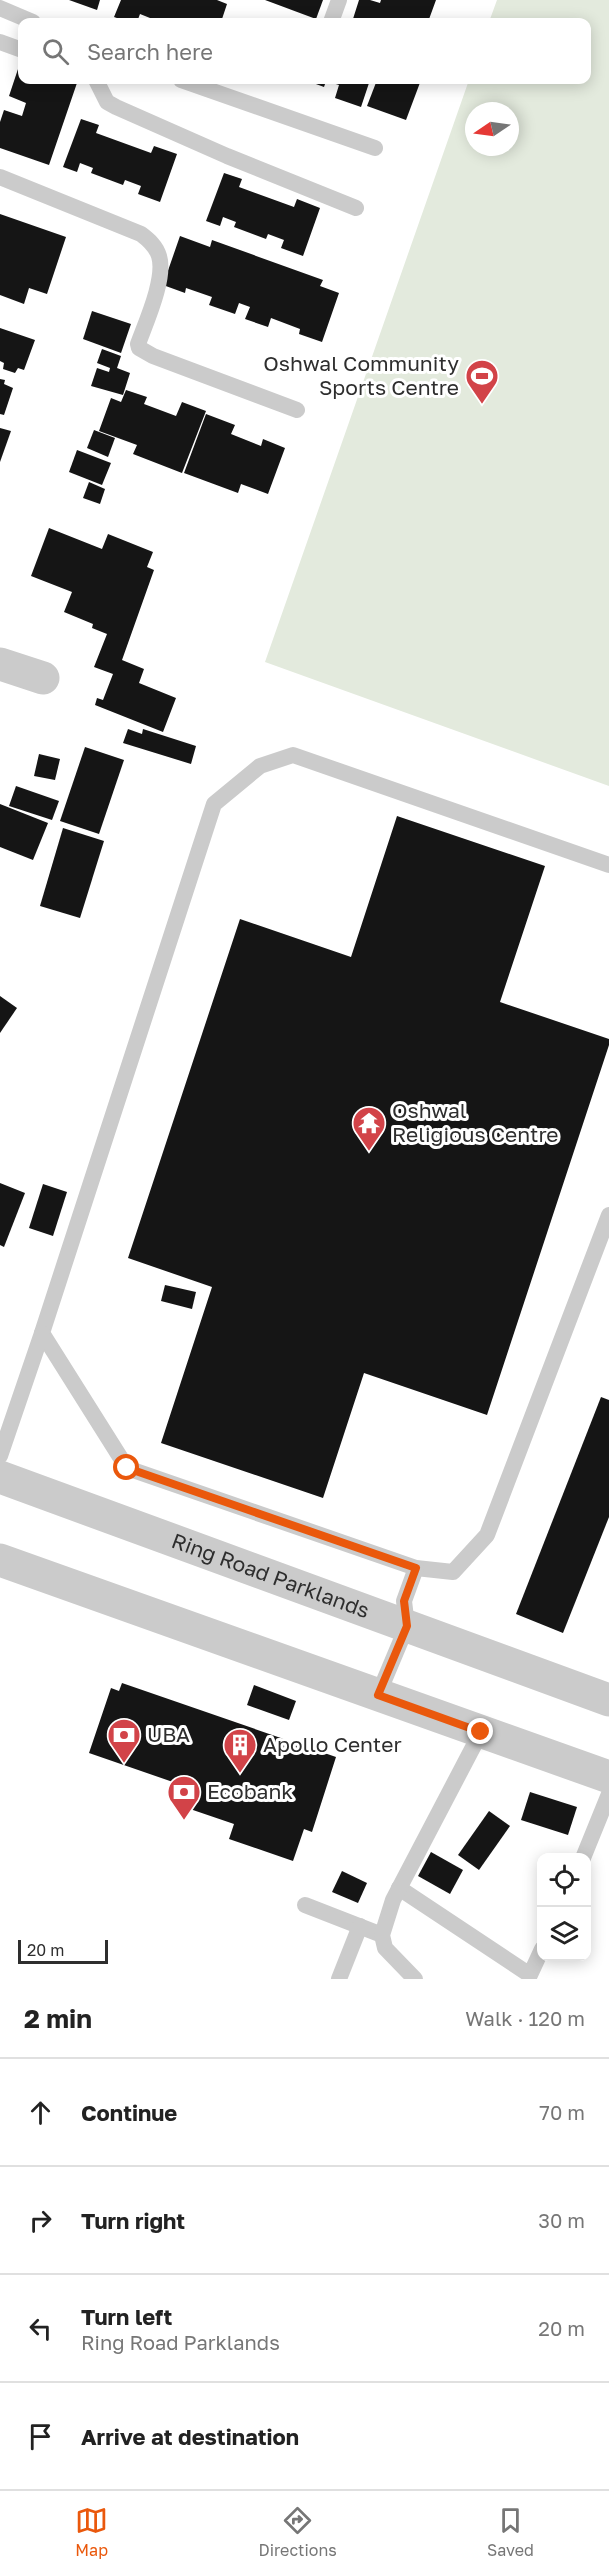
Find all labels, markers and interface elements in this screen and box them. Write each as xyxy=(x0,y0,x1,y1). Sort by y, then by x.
search box xyxy=(18,18,591,84)
icon: search xyxy=(39,35,72,68)
text: Search here xyxy=(87,38,213,65)
north arrow xyxy=(465,102,519,156)
place label: Oshwal Community Sports Centre xyxy=(263,350,459,400)
sports icon: Oshwal Community Sports Centre xyxy=(464,358,500,405)
place label: Oshwal Religious Centre xyxy=(392,1097,559,1147)
temple icon: Oshwal Religious Centre xyxy=(351,1105,387,1152)
route start xyxy=(113,1454,139,1480)
street label: Ring Road Parklands xyxy=(168,1527,373,1623)
bank icon: UBA xyxy=(106,1717,142,1764)
route end xyxy=(467,1718,493,1744)
place label: UBA xyxy=(147,1721,190,1747)
building icon: Apollo Center xyxy=(222,1727,258,1774)
place label: Apollo Center xyxy=(263,1731,402,1757)
bank icon: Ecobank xyxy=(166,1774,202,1821)
place label: Ecobank xyxy=(207,1778,293,1804)
map controls xyxy=(537,1853,591,1961)
button: locate xyxy=(537,1853,591,1907)
button: layers xyxy=(537,1907,591,1961)
scale bar xyxy=(18,1937,108,1964)
text: 20 m xyxy=(27,1940,64,1960)
text: 2 min xyxy=(24,2003,92,2034)
text: Walk · 120 m xyxy=(465,2006,585,2030)
icon: ahead xyxy=(24,2096,57,2129)
text: Continue xyxy=(81,2099,177,2126)
text: 70 m xyxy=(539,2100,585,2124)
icon: right xyxy=(24,2204,57,2237)
text: Turn right xyxy=(81,2207,185,2234)
text: 30 m xyxy=(538,2208,585,2232)
text: Turn left xyxy=(81,2303,172,2330)
icon: left xyxy=(24,2312,57,2345)
text: 20 m xyxy=(538,2316,585,2340)
text: Ring Road Parklands xyxy=(81,2330,280,2354)
icon: arrive xyxy=(24,2420,57,2453)
text: Arrive at destination xyxy=(81,2423,299,2450)
tab: Map xyxy=(75,2504,108,2560)
tab: Directions xyxy=(259,2504,337,2560)
tab: Saved xyxy=(487,2504,534,2560)

